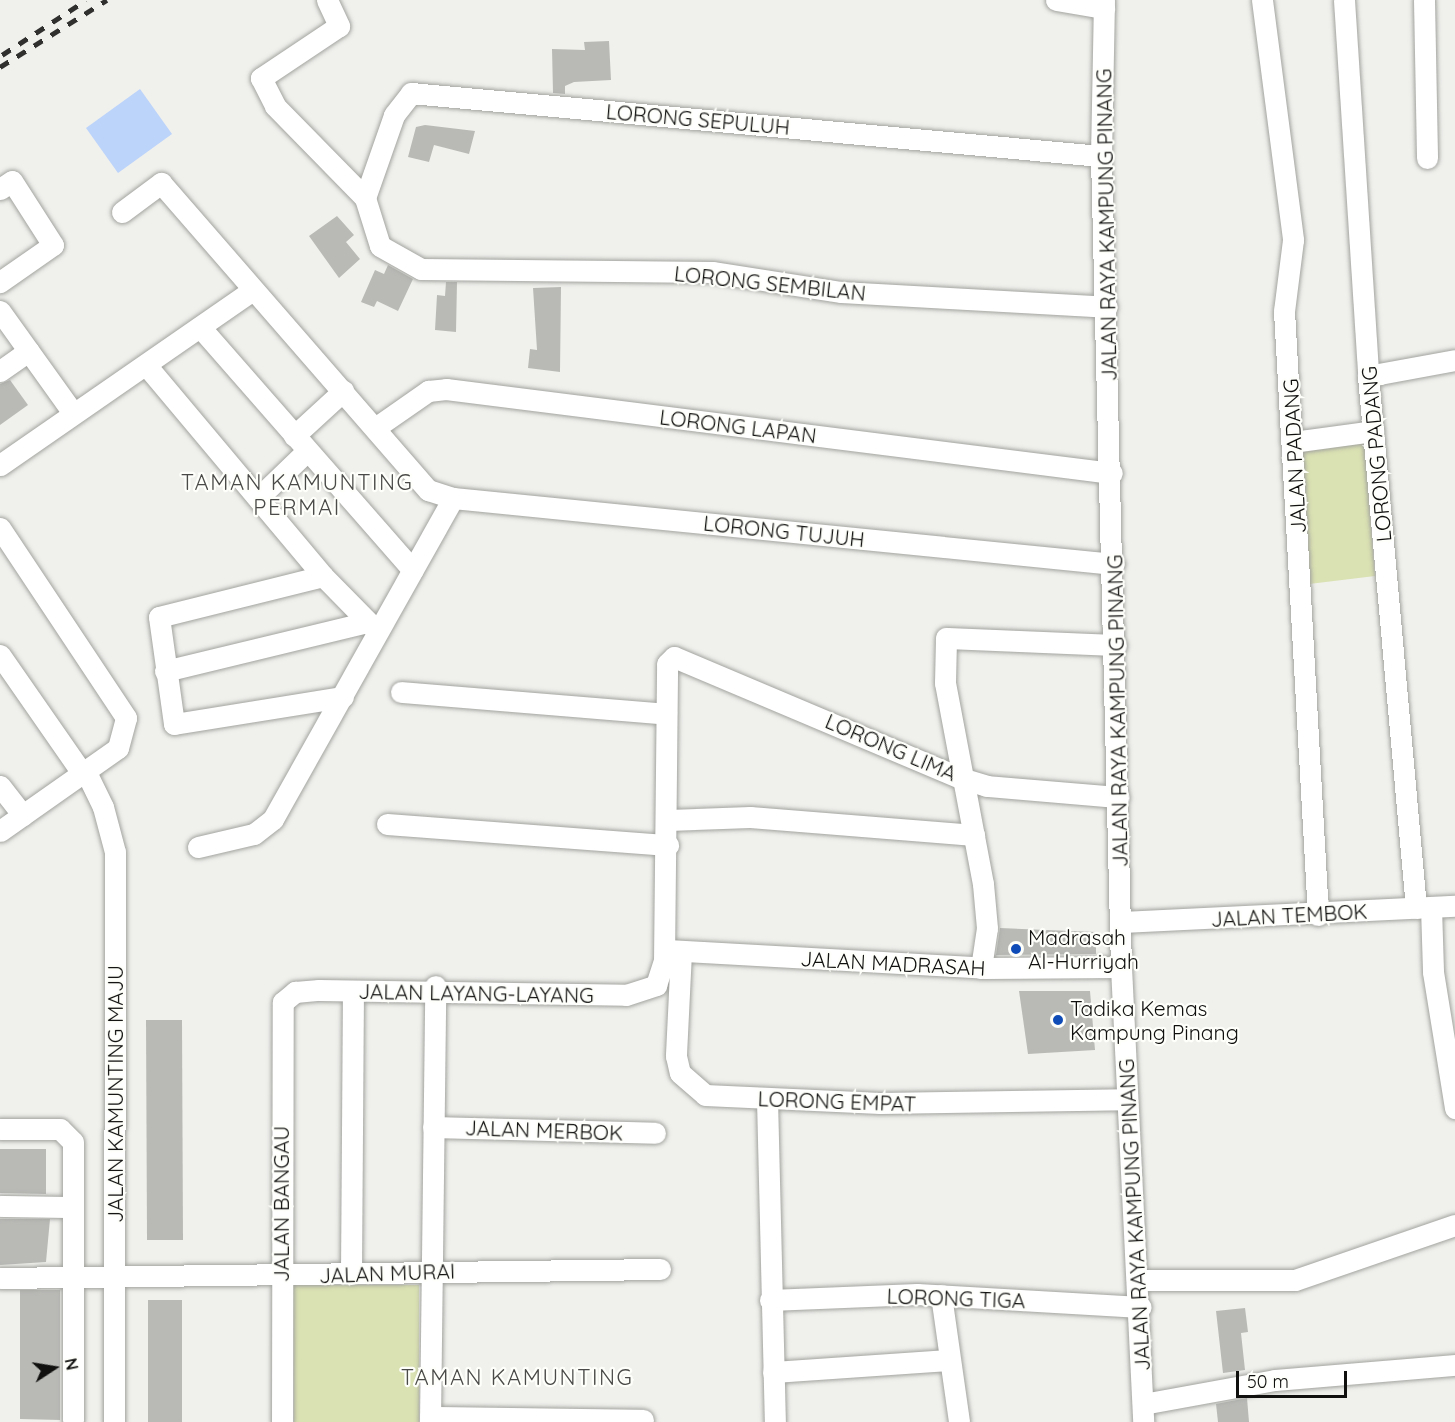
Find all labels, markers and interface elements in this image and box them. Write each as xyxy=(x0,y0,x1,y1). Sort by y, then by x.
street label: JALAN RAYA KAMPUNG PINANG xyxy=(1091,68,1121,382)
street label: LORONG SEPULUH xyxy=(605,98,791,140)
street label: LORONG SEMBILAN xyxy=(673,260,867,306)
street label: LORONG PADANG xyxy=(1356,365,1396,543)
street label: JALAN PADANG xyxy=(1277,378,1311,534)
street label: LORONG LAPAN xyxy=(658,404,818,448)
district label: TAMAN KAMUNTING PERMAI xyxy=(181,469,413,520)
street label: LORONG TUJUH xyxy=(702,510,866,552)
street label: JALAN RAYA KAMPUNG PINANG xyxy=(1102,554,1132,868)
street label: LORONG LIMA xyxy=(822,708,960,786)
street label: JALAN TEMBOK xyxy=(1210,898,1368,932)
place label: Madrasah Al-Hurriyah xyxy=(1028,924,1139,974)
marker: Madrasah Al-Hurriyah xyxy=(1009,942,1023,956)
street label: JALAN MADRASAH xyxy=(800,946,986,980)
street label: JALAN KAMUNTING MAJU xyxy=(102,965,128,1223)
street label: JALAN LAYANG-LAYANG xyxy=(358,978,594,1008)
place label: Tadika Kemas Kampung Pinang xyxy=(1070,995,1239,1045)
marker: Tadika Kemas Kampung Pinang xyxy=(1051,1013,1065,1027)
street label: JALAN RAYA KAMPUNG PINANG xyxy=(1113,1058,1155,1372)
street label: LORONG EMPAT xyxy=(757,1086,917,1116)
street label: JALAN MERBOK xyxy=(464,1115,624,1145)
street label: JALAN BANGAU xyxy=(268,1126,294,1282)
street label: JALAN MURAI xyxy=(318,1258,456,1288)
street label: LORONG TIGA xyxy=(886,1283,1026,1313)
north arrow xyxy=(24,1338,84,1398)
text: N xyxy=(61,1356,83,1372)
scale bar xyxy=(1239,1359,1350,1397)
district label: TAMAN KAMUNTING xyxy=(401,1365,633,1391)
text: 50 m xyxy=(1247,1370,1289,1393)

